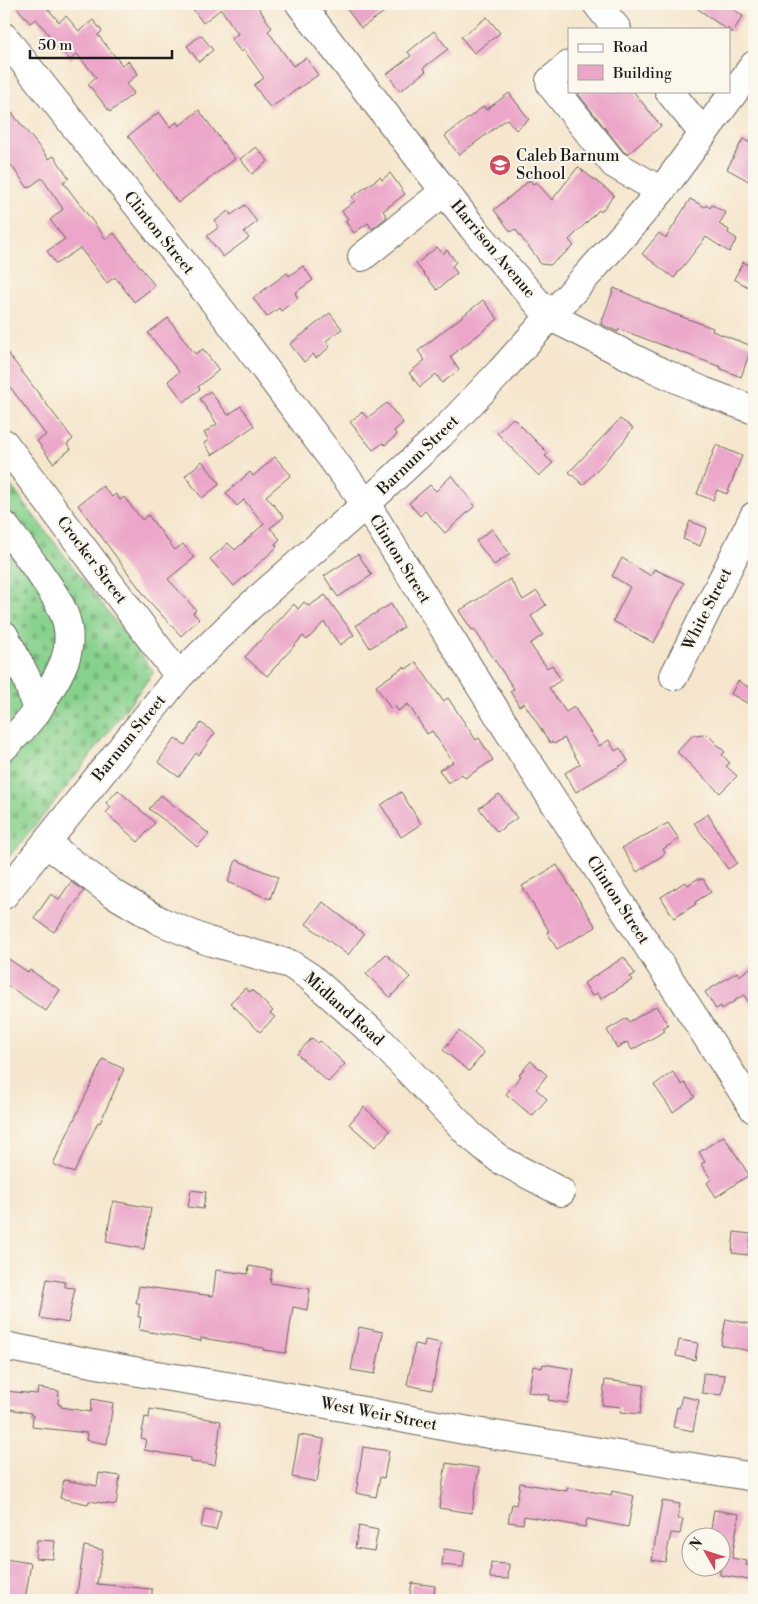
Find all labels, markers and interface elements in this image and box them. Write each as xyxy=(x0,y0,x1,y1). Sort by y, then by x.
scale bar xyxy=(30,28,172,60)
legend xyxy=(568,28,730,92)
text: 50 m xyxy=(38,36,72,55)
text: Road xyxy=(613,38,648,57)
text: Building xyxy=(612,64,672,83)
place label: Caleb Barnum School xyxy=(516,146,620,184)
school or university icon: Caleb Barnum School xyxy=(488,153,512,177)
street label: Clinton Street xyxy=(119,187,199,279)
street label: Harrison Avenue xyxy=(446,196,540,302)
street label: Barnum Street xyxy=(372,411,463,500)
street label: Clinton Street xyxy=(365,511,435,608)
street label: Crocker Street xyxy=(52,512,132,608)
street label: White Street xyxy=(677,564,736,654)
street label: Barnum Street xyxy=(87,690,170,786)
street label: Clinton Street xyxy=(582,852,654,948)
street label: Midland Road xyxy=(300,968,388,1050)
street label: West Weir Street xyxy=(318,1393,439,1435)
north arrow xyxy=(680,1526,730,1576)
text: N xyxy=(686,1534,707,1554)

